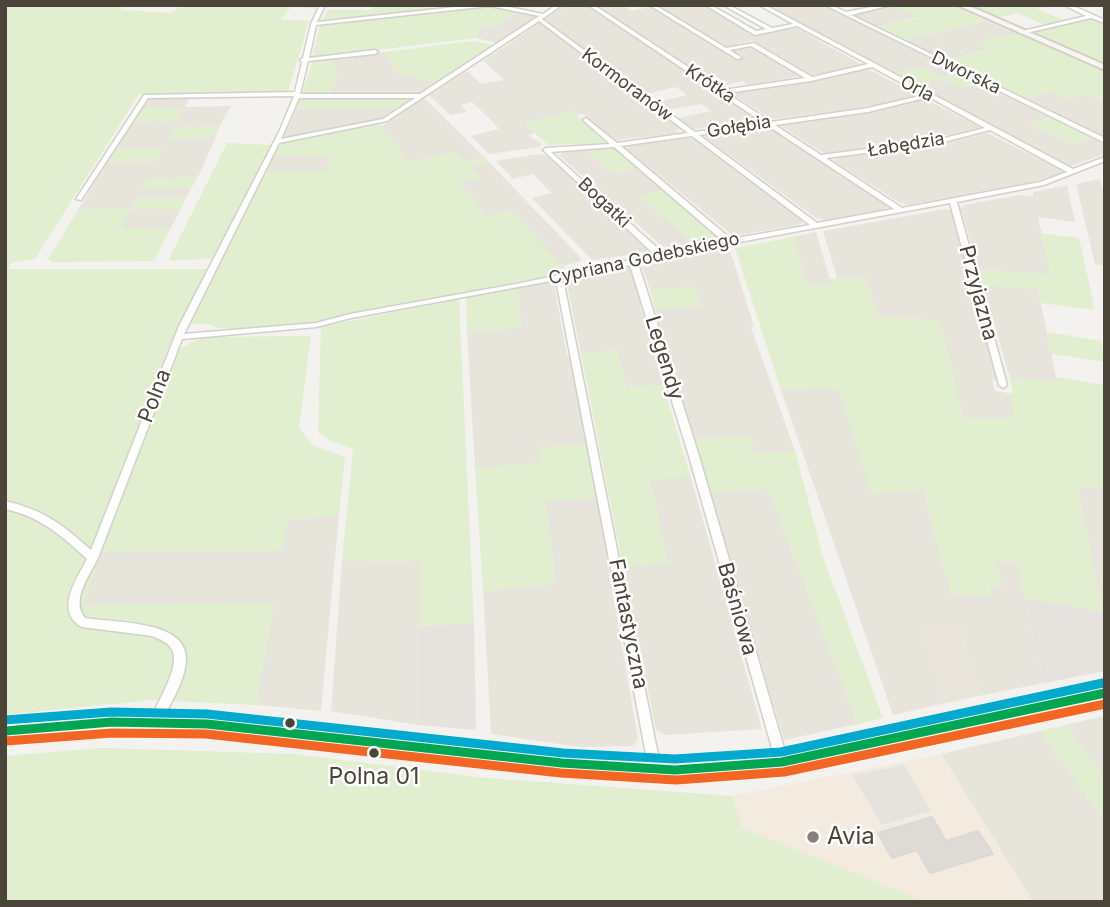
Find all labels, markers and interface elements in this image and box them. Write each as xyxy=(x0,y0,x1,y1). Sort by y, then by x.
street label: Kormoranów xyxy=(577,44,677,126)
street label: Dworska xyxy=(928,47,1004,99)
street label: Krótka xyxy=(681,60,739,108)
street label: Orla xyxy=(896,71,938,107)
street label: Gołębia xyxy=(705,111,773,143)
street label: Łabędzia xyxy=(866,128,946,162)
street label: Bogatki xyxy=(573,173,635,233)
street label: Cypriana Godebskiego xyxy=(547,228,741,290)
street label: Przyjazna xyxy=(953,243,1003,343)
street label: Legendy xyxy=(639,313,689,403)
street label: Polna xyxy=(133,366,177,426)
street label: Fantastyczna xyxy=(603,557,653,691)
street label: Baśniowa xyxy=(712,560,762,658)
unlabelled marker xyxy=(283,716,297,730)
marker: Polna 01 xyxy=(367,746,381,760)
place label: Polna 01 xyxy=(329,763,419,791)
place label: Avia xyxy=(827,823,875,851)
marker: Avia xyxy=(805,829,821,845)

